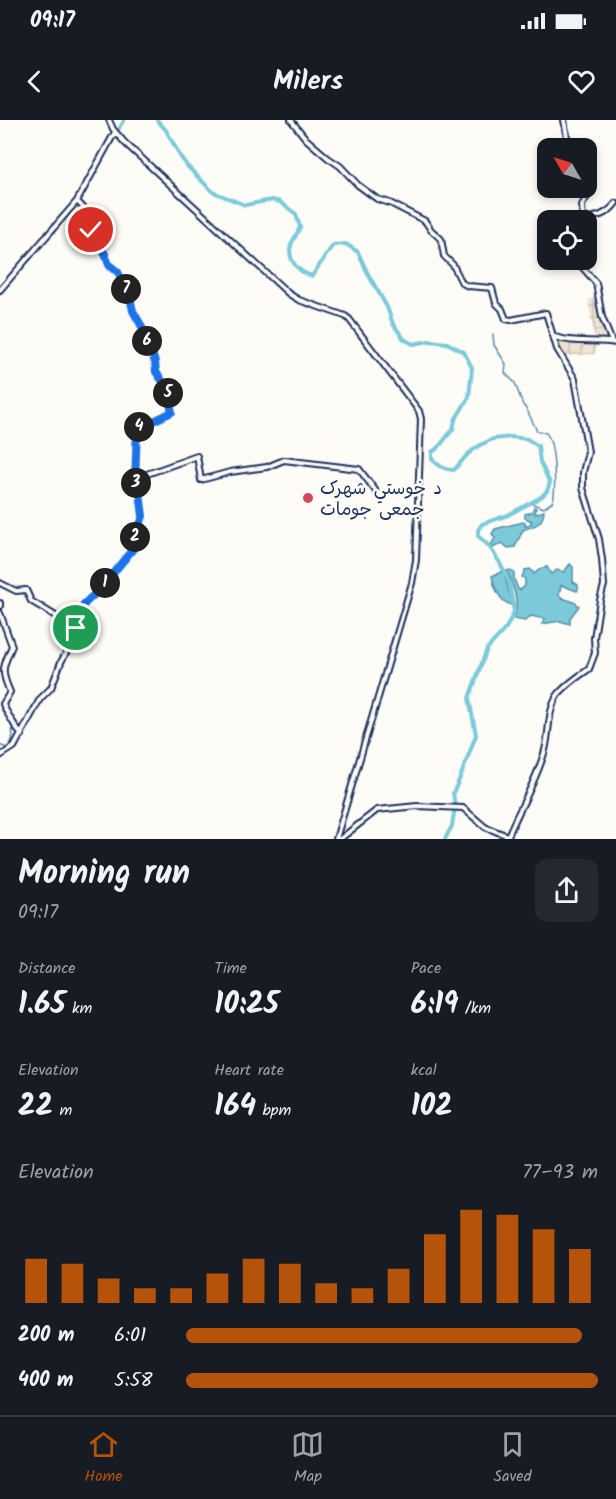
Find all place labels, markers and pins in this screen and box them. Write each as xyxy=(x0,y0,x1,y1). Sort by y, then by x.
pin xyxy=(65,204,116,255)
pin: 7 xyxy=(111,274,141,304)
pin: 6 xyxy=(132,326,162,356)
pin: 5 xyxy=(153,378,183,408)
pin: 4 xyxy=(124,412,154,442)
pin: 3 xyxy=(121,468,151,498)
place label: د خوستي شهرک جمعی جومات xyxy=(320,475,442,525)
marker: د خوستي شهرک جمعی جومات xyxy=(301,491,315,505)
pin: 2 xyxy=(120,522,150,552)
pin: 1 xyxy=(90,568,120,598)
pin xyxy=(50,602,101,653)

